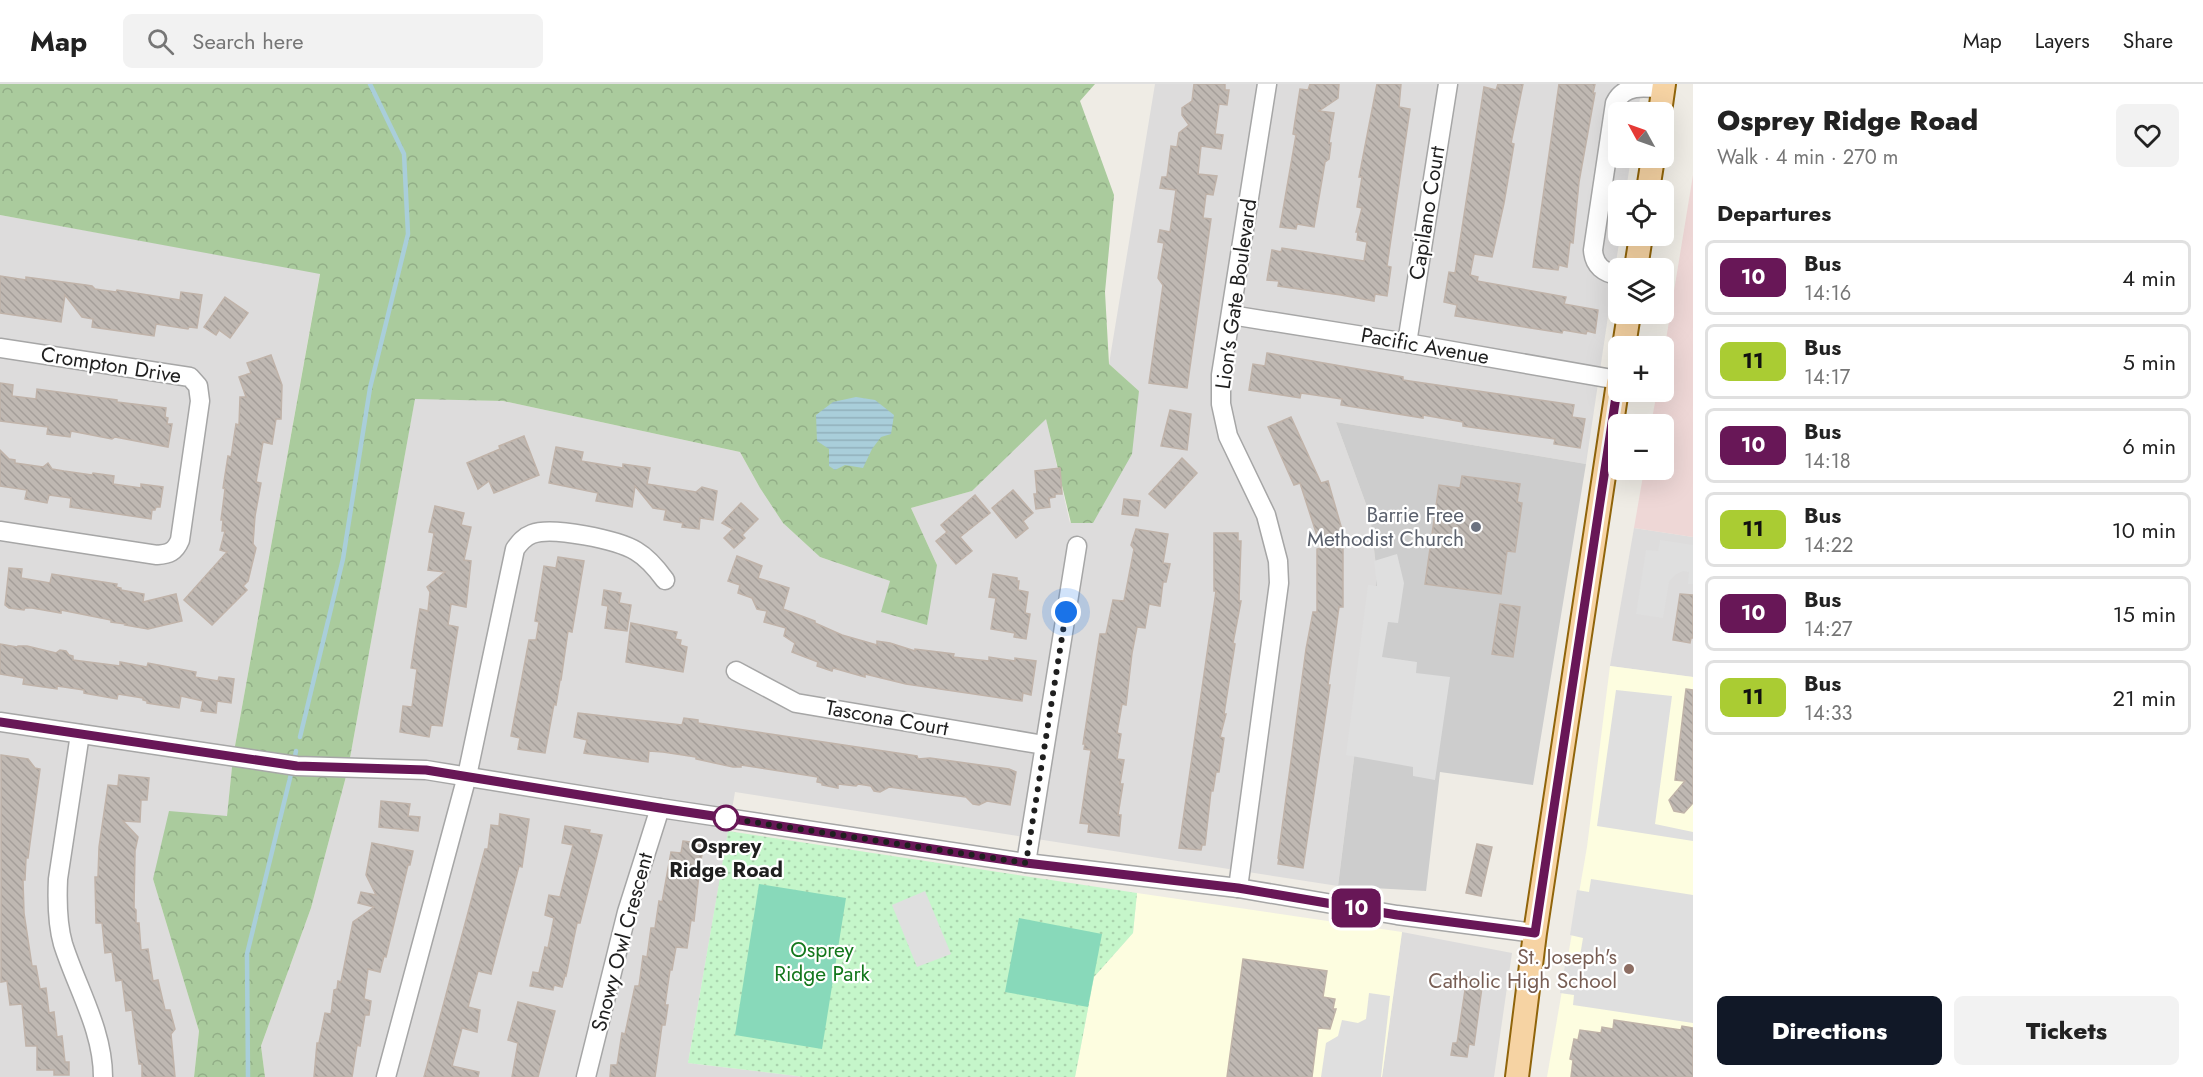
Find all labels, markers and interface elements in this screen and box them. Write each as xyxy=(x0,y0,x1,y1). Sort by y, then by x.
search box xyxy=(123,14,543,68)
text: Map xyxy=(30,21,87,62)
icon: search xyxy=(144,25,177,58)
text: Search here xyxy=(192,25,304,57)
text: Map xyxy=(1963,26,2002,56)
text: Layers xyxy=(2035,26,2090,56)
text: Share xyxy=(2123,26,2173,56)
text: Osprey Ridge Road xyxy=(1717,100,1978,141)
north arrow xyxy=(1608,102,1674,168)
map controls xyxy=(1608,102,1674,480)
button: heart xyxy=(2116,104,2179,167)
text: Walk · 4 min · 270 m xyxy=(1717,143,1898,172)
street label: Capilano Court xyxy=(1402,144,1452,282)
button: locate xyxy=(1608,180,1674,246)
street label: Lion's Gate Boulevard xyxy=(1208,197,1264,391)
text: Departures xyxy=(1717,197,1831,229)
text: Bus xyxy=(1804,247,1841,279)
button: layers xyxy=(1608,258,1674,324)
text: 10 xyxy=(1741,262,1765,292)
text: 4 min xyxy=(2122,262,2176,294)
text: 14:16 xyxy=(1804,279,1851,308)
street label: Pacific Avenue xyxy=(1359,320,1492,372)
text: Bus xyxy=(1804,331,1841,363)
button: + xyxy=(1608,336,1674,402)
street label: Crompton Drive xyxy=(39,339,183,391)
text: 11 xyxy=(1742,346,1764,376)
text: 5 min xyxy=(2123,346,2176,378)
text: 14:17 xyxy=(1804,363,1850,392)
button: − xyxy=(1608,414,1674,480)
text: Bus xyxy=(1804,415,1841,447)
text: 10 xyxy=(1741,430,1765,460)
text: 6 min xyxy=(2122,430,2176,462)
text: 14:18 xyxy=(1804,447,1851,476)
text: Bus xyxy=(1804,499,1841,531)
place label: Barrie Free Methodist Church xyxy=(1307,500,1464,554)
text: 11 xyxy=(1742,514,1764,544)
text: 10 min xyxy=(2112,514,2176,546)
marker: Barrie Free Methodist Church xyxy=(1469,520,1483,534)
text: 14:22 xyxy=(1804,531,1853,560)
text: Bus xyxy=(1804,583,1841,615)
your location xyxy=(1051,597,1081,627)
text: 10 xyxy=(1741,598,1765,628)
text: 15 min xyxy=(2113,598,2176,630)
text: 14:27 xyxy=(1804,615,1853,644)
text: Bus xyxy=(1804,667,1841,699)
text: 11 xyxy=(1742,682,1764,712)
text: 21 min xyxy=(2113,682,2176,714)
street label: Tascona Court xyxy=(823,692,951,744)
text: 14:33 xyxy=(1804,699,1853,728)
marker: Osprey Ridge Road xyxy=(713,805,739,831)
place label: Osprey Ridge Road xyxy=(669,831,783,885)
street label: Snowy Owl Crescent xyxy=(584,849,660,1035)
line badge: 10 xyxy=(1329,888,1383,928)
text: 10 xyxy=(1344,893,1368,923)
park label: Osprey Ridge Park xyxy=(774,935,871,989)
place label: St. Joseph's Catholic High School xyxy=(1428,942,1617,996)
marker: St. Joseph's Catholic High School xyxy=(1622,962,1636,976)
button: Directions xyxy=(1717,996,1942,1065)
button: Tickets xyxy=(1954,996,2179,1065)

